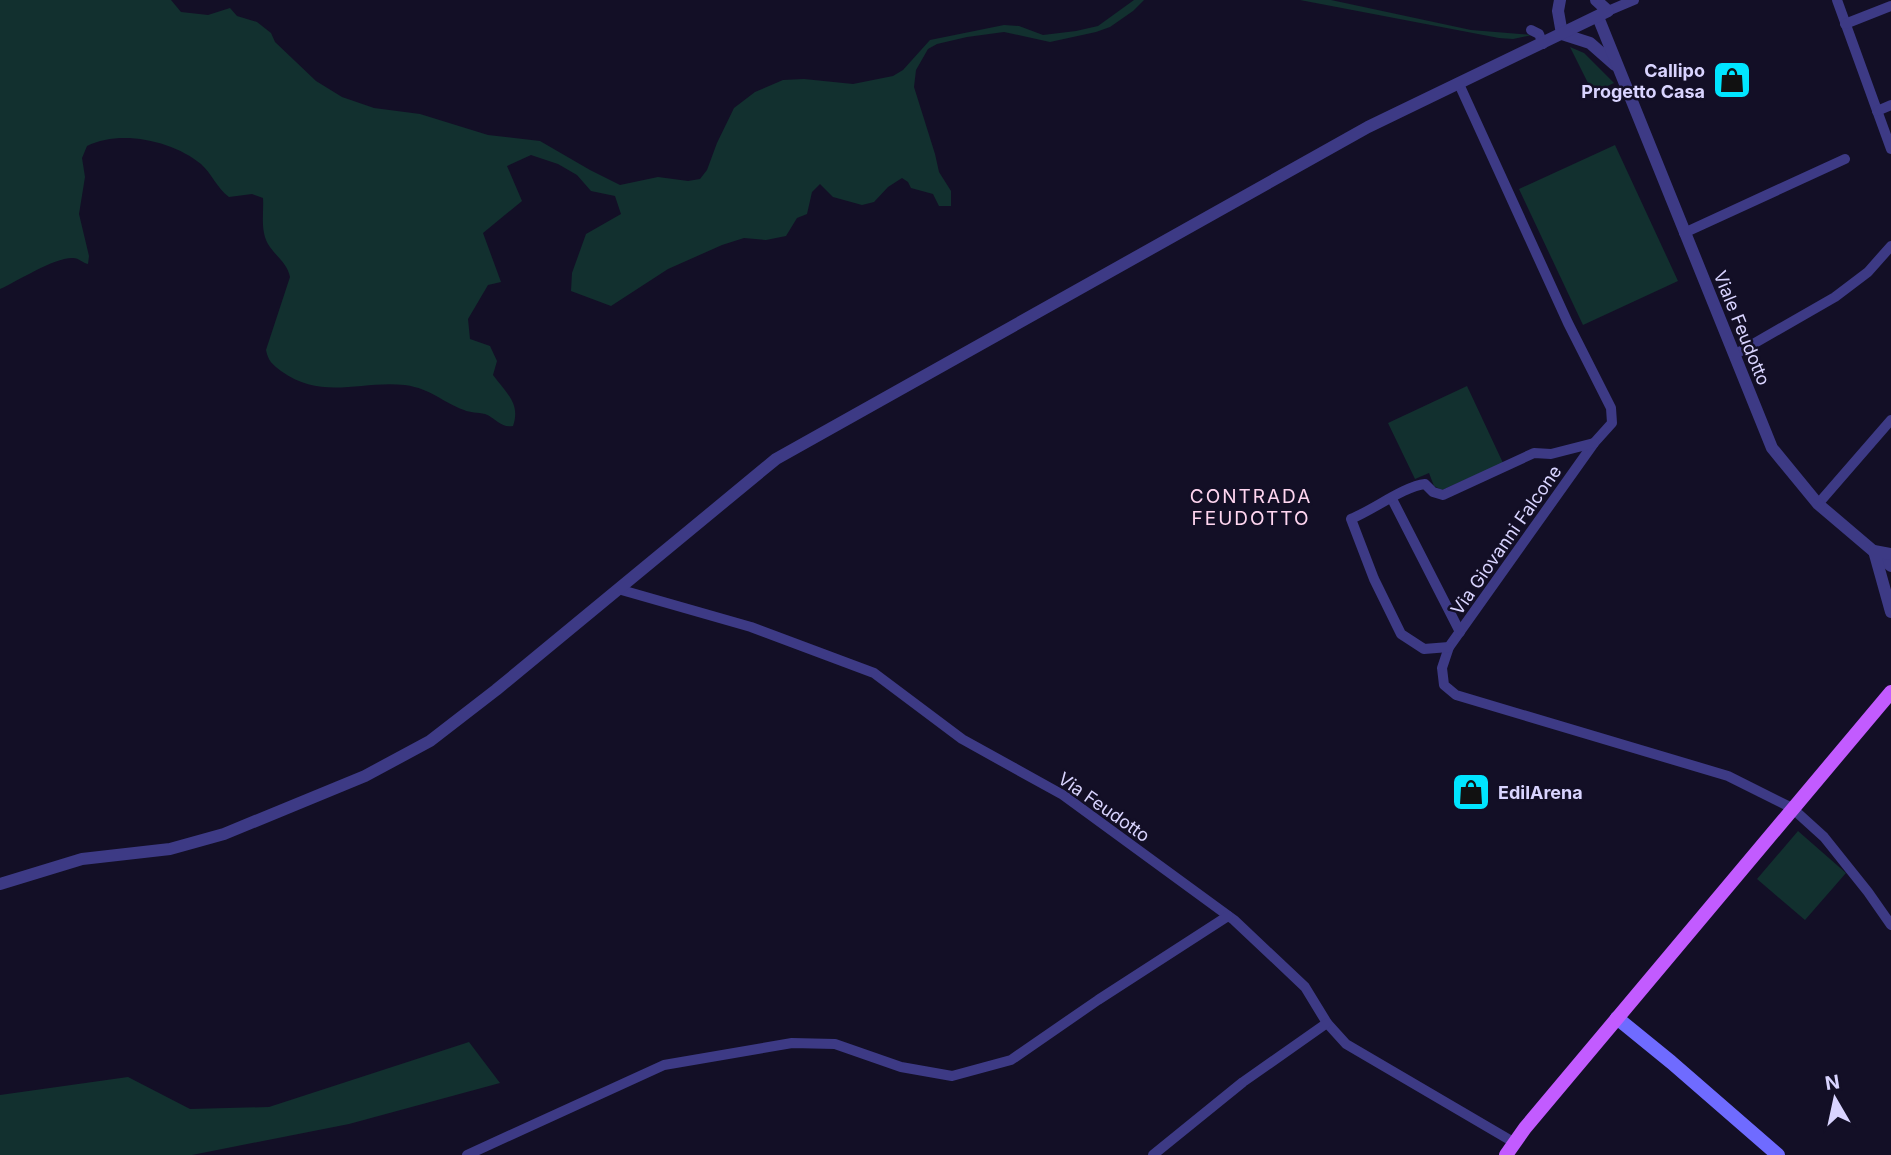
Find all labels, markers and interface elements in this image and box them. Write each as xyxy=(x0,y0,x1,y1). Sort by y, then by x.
shop icon: Callipo Progetto Casa xyxy=(1711,59,1753,101)
place label: Callipo Progetto Casa xyxy=(1581,60,1705,102)
street label: Viale Feudotto xyxy=(1709,268,1775,388)
street label: Via Giovanni Falcone xyxy=(1446,461,1566,619)
district label: CONTRADA FEUDOTTO xyxy=(1190,485,1312,530)
street label: Via Feudotto xyxy=(1054,768,1154,846)
shop icon: EdilArena xyxy=(1450,771,1492,813)
place label: EdilArena xyxy=(1498,782,1583,803)
north arrow xyxy=(1800,1064,1870,1134)
text: N xyxy=(1823,1070,1841,1095)

